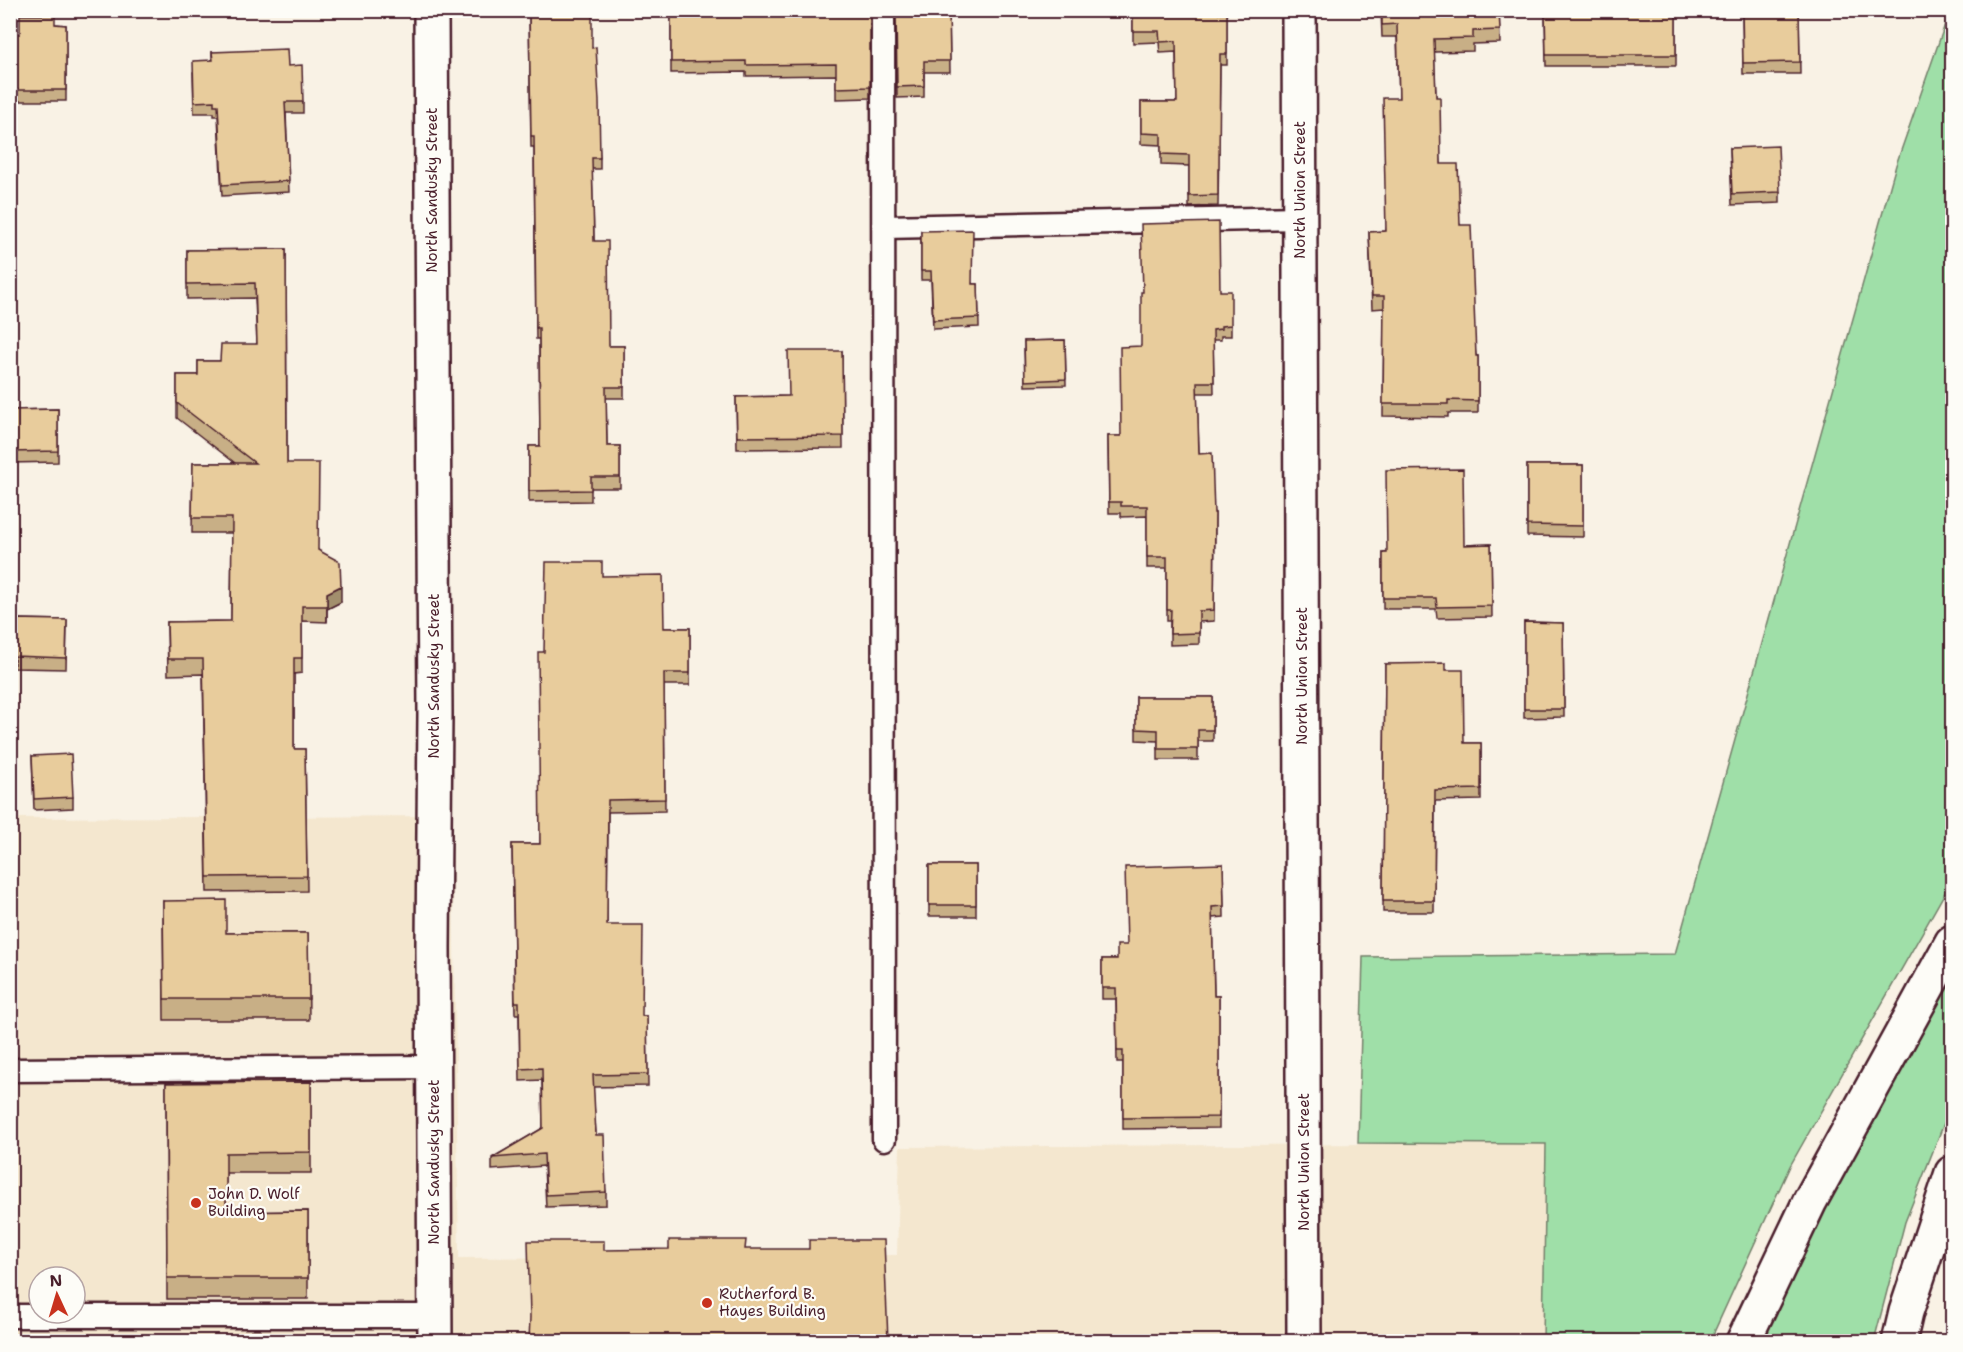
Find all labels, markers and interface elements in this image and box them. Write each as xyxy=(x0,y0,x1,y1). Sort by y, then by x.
street label: North Sandusky Street xyxy=(422,107,442,273)
street label: North Union Street xyxy=(1290,121,1310,259)
street label: North Sandusky Street xyxy=(424,593,444,759)
street label: North Union Street xyxy=(1292,607,1312,745)
street label: North Sandusky Street xyxy=(424,1079,444,1245)
street label: North Union Street xyxy=(1294,1093,1314,1231)
place label: John D. Wolf Building xyxy=(208,1184,300,1221)
marker: John D. Wolf Building xyxy=(189,1196,203,1210)
north arrow xyxy=(27,1265,87,1325)
text: N xyxy=(49,1270,63,1291)
place label: Rutherford B. Hayes Building xyxy=(719,1284,826,1321)
marker: Rutherford B. Hayes Building xyxy=(700,1296,714,1310)

